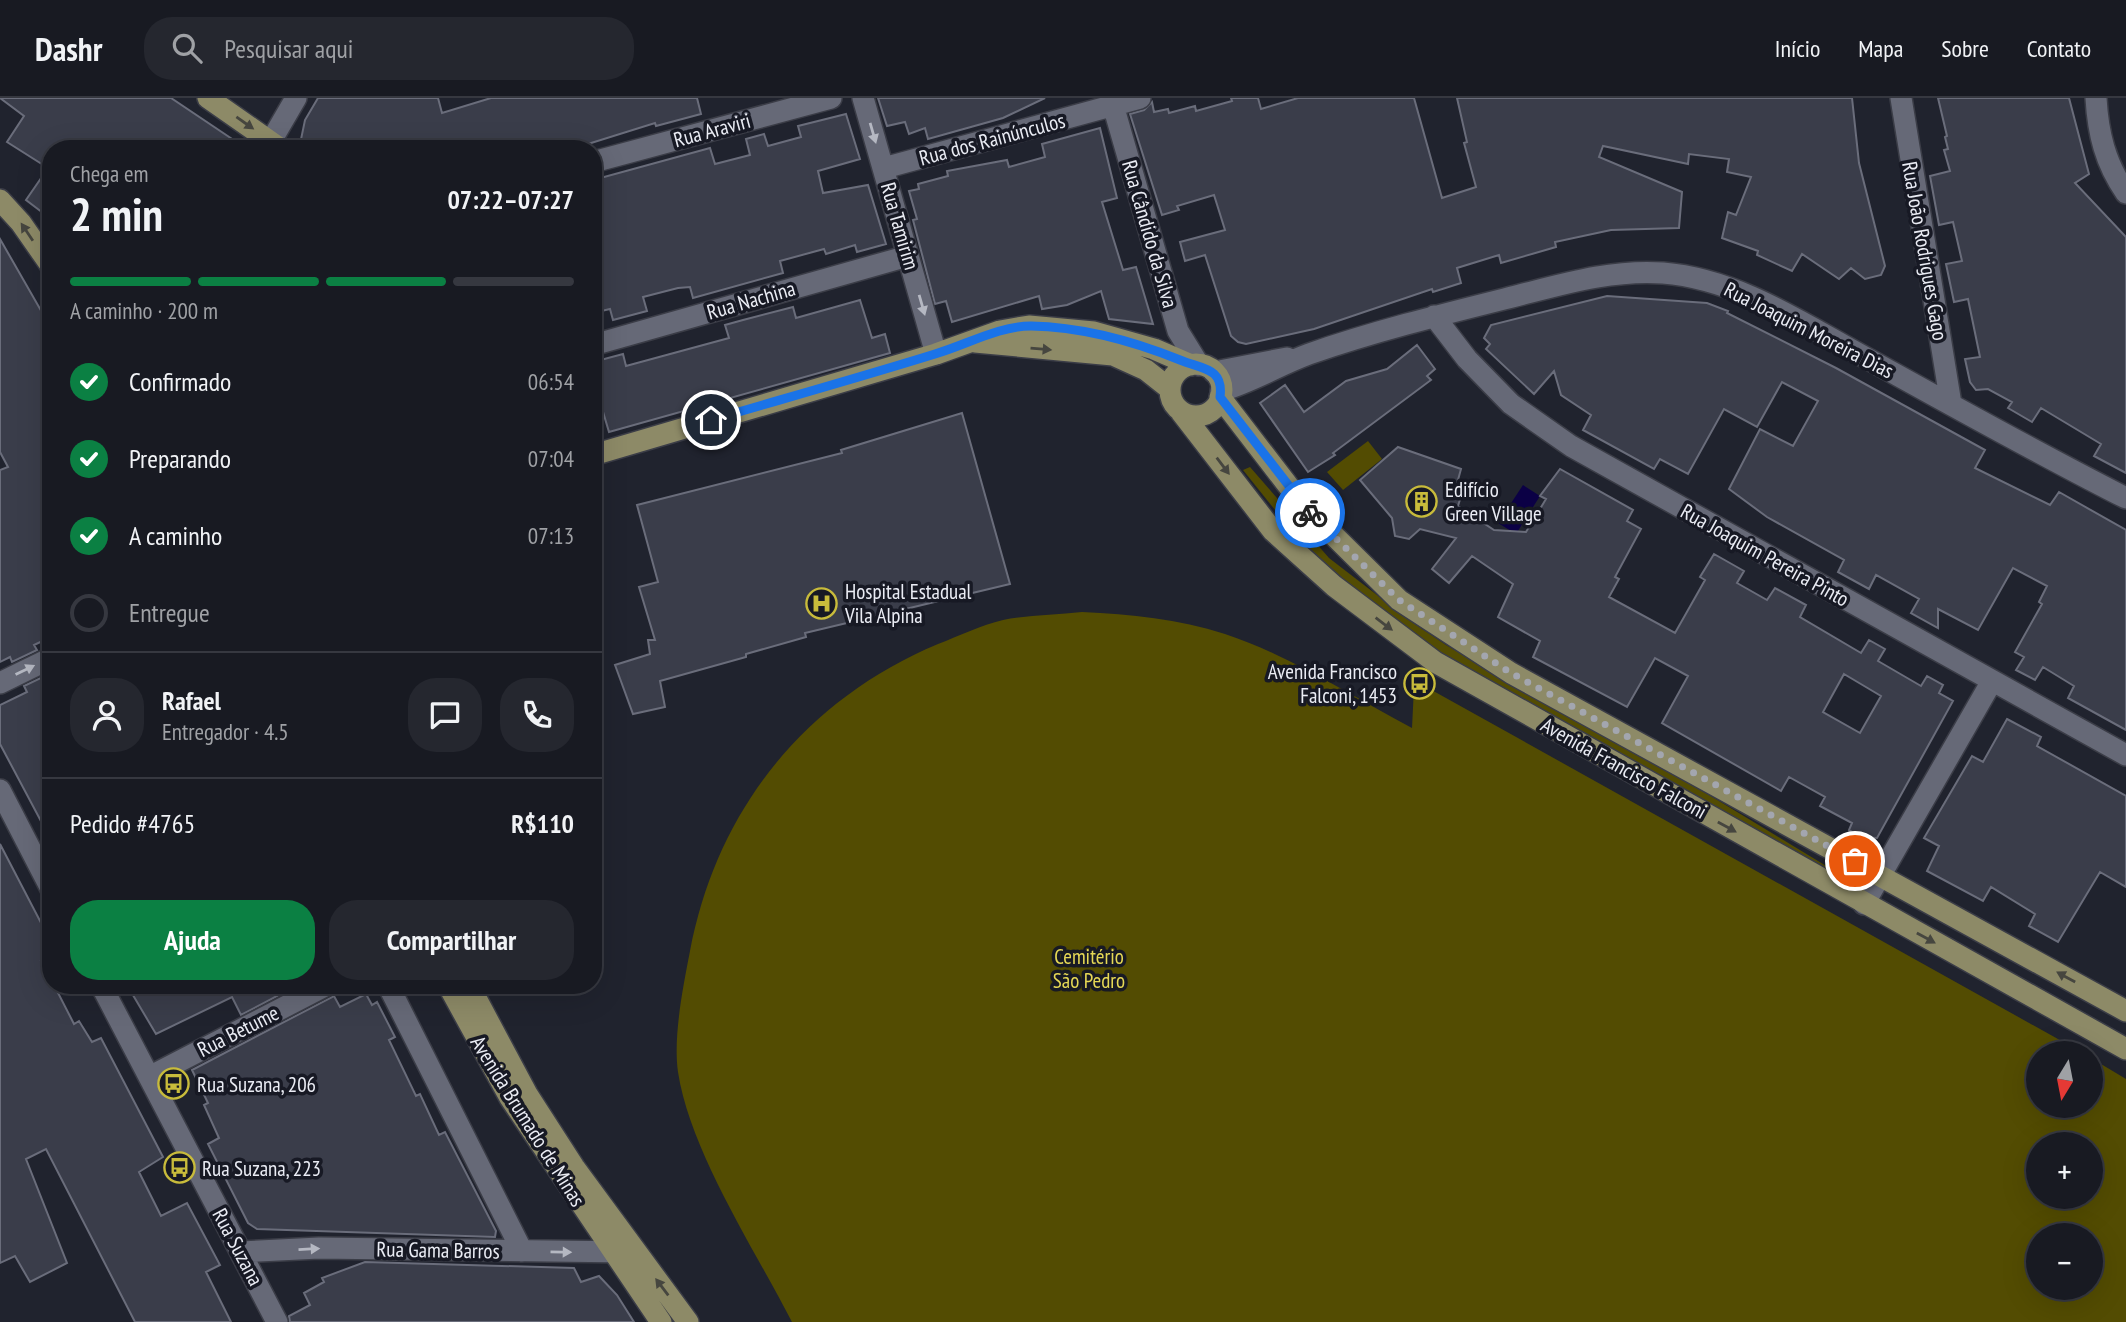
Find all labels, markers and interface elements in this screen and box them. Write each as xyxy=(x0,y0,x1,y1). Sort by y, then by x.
search box xyxy=(144,17,634,80)
text: Dashr xyxy=(35,27,102,70)
icon: search xyxy=(168,29,206,67)
text: Pesquisar aqui xyxy=(224,32,353,65)
text: Início xyxy=(1775,33,1820,64)
text: Mapa xyxy=(1858,33,1903,64)
text: Sobre xyxy=(1941,33,1989,64)
text: Contato xyxy=(2027,33,2091,64)
street label: Rua Araviri xyxy=(671,107,753,153)
street label: Rua dos Rainúnculos xyxy=(916,107,1068,171)
one-way arrow xyxy=(236,116,254,130)
one-way arrow xyxy=(869,123,879,144)
street label: Rua Cândido da Silva xyxy=(1116,157,1184,311)
text: Chega em xyxy=(70,159,148,188)
street label: Rua João Rodrigues Gago xyxy=(1896,159,1954,343)
street label: Rua Tamirim xyxy=(875,179,925,273)
text: 07:22–07:27 xyxy=(447,183,574,216)
text: 2 min xyxy=(70,184,163,244)
one-way arrow xyxy=(20,223,34,241)
street label: Rua Nachina xyxy=(704,275,798,325)
street label: Rua Joaquim Moreira Dias xyxy=(1720,276,1898,384)
one-way arrow xyxy=(917,294,927,315)
text: A caminho · 200 m xyxy=(70,296,218,325)
one-way arrow xyxy=(1030,343,1052,354)
icon: check xyxy=(70,363,108,401)
text: Confirmado xyxy=(129,365,231,398)
text: 06:54 xyxy=(528,367,574,396)
pin xyxy=(681,390,741,450)
icon: home xyxy=(692,401,730,439)
icon: check xyxy=(70,440,108,478)
text: Preparando xyxy=(129,442,231,475)
text: 07:04 xyxy=(528,444,574,473)
one-way arrow xyxy=(1215,457,1229,475)
place label: Edifício Green Village xyxy=(1445,476,1542,527)
courier xyxy=(1275,478,1345,548)
building icon: Edifício Green Village xyxy=(1405,484,1439,518)
icon: bike xyxy=(1291,494,1329,532)
street label: Rua Joaquim Pereira Pinto xyxy=(1676,497,1854,613)
icon: check xyxy=(70,517,108,555)
text: A caminho xyxy=(129,519,222,552)
text: 07:13 xyxy=(528,521,574,550)
place label: Hospital Estadual Vila Alpina xyxy=(844,578,972,629)
hospital icon: Hospital Estadual Vila Alpina xyxy=(805,586,839,620)
text: Entregue xyxy=(129,596,210,629)
one-way arrow xyxy=(1375,617,1394,631)
place label: Avenida Francisco Falconi, 1453 xyxy=(1268,658,1397,709)
one-way arrow xyxy=(15,665,35,676)
bus stop icon: Avenida Francisco Falconi, 1453 xyxy=(1403,666,1437,700)
button: person xyxy=(70,678,144,752)
button: chat xyxy=(408,678,482,752)
button: phone xyxy=(500,678,574,752)
text: Rafael xyxy=(162,684,221,717)
street label: Avenida Francisco Falconi xyxy=(1536,711,1712,825)
text: Entregador · 4.5 xyxy=(162,717,289,746)
text: Pedido #4765 xyxy=(70,807,195,840)
text: R$110 xyxy=(511,807,574,840)
one-way arrow xyxy=(1718,821,1737,833)
pin xyxy=(1825,831,1885,891)
icon: bag xyxy=(1836,842,1874,880)
button: Ajuda xyxy=(70,900,315,980)
button: Compartilhar xyxy=(329,900,574,980)
one-way arrow xyxy=(1916,932,1936,944)
park label: Cemitério São Pedro xyxy=(1053,943,1125,994)
one-way arrow xyxy=(2056,972,2076,984)
street label: Rua Betume xyxy=(193,999,283,1063)
street label: Avenida Brumado de Minas xyxy=(465,1031,591,1211)
north arrow xyxy=(2026,1041,2104,1118)
map controls xyxy=(2026,1041,2103,1300)
bus stop icon: Rua Suzana, 206 xyxy=(157,1067,191,1101)
place label: Rua Suzana, 206 xyxy=(197,1071,316,1098)
button: + xyxy=(2026,1132,2103,1209)
bus stop icon: Rua Suzana, 223 xyxy=(162,1151,196,1185)
place label: Rua Suzana, 223 xyxy=(202,1155,321,1182)
street label: Rua Suzana xyxy=(206,1204,270,1290)
button: − xyxy=(2026,1223,2103,1300)
street label: Rua Gama Barros xyxy=(376,1235,500,1265)
one-way arrow xyxy=(298,1243,320,1254)
one-way arrow xyxy=(550,1247,572,1258)
one-way arrow xyxy=(655,1278,670,1296)

